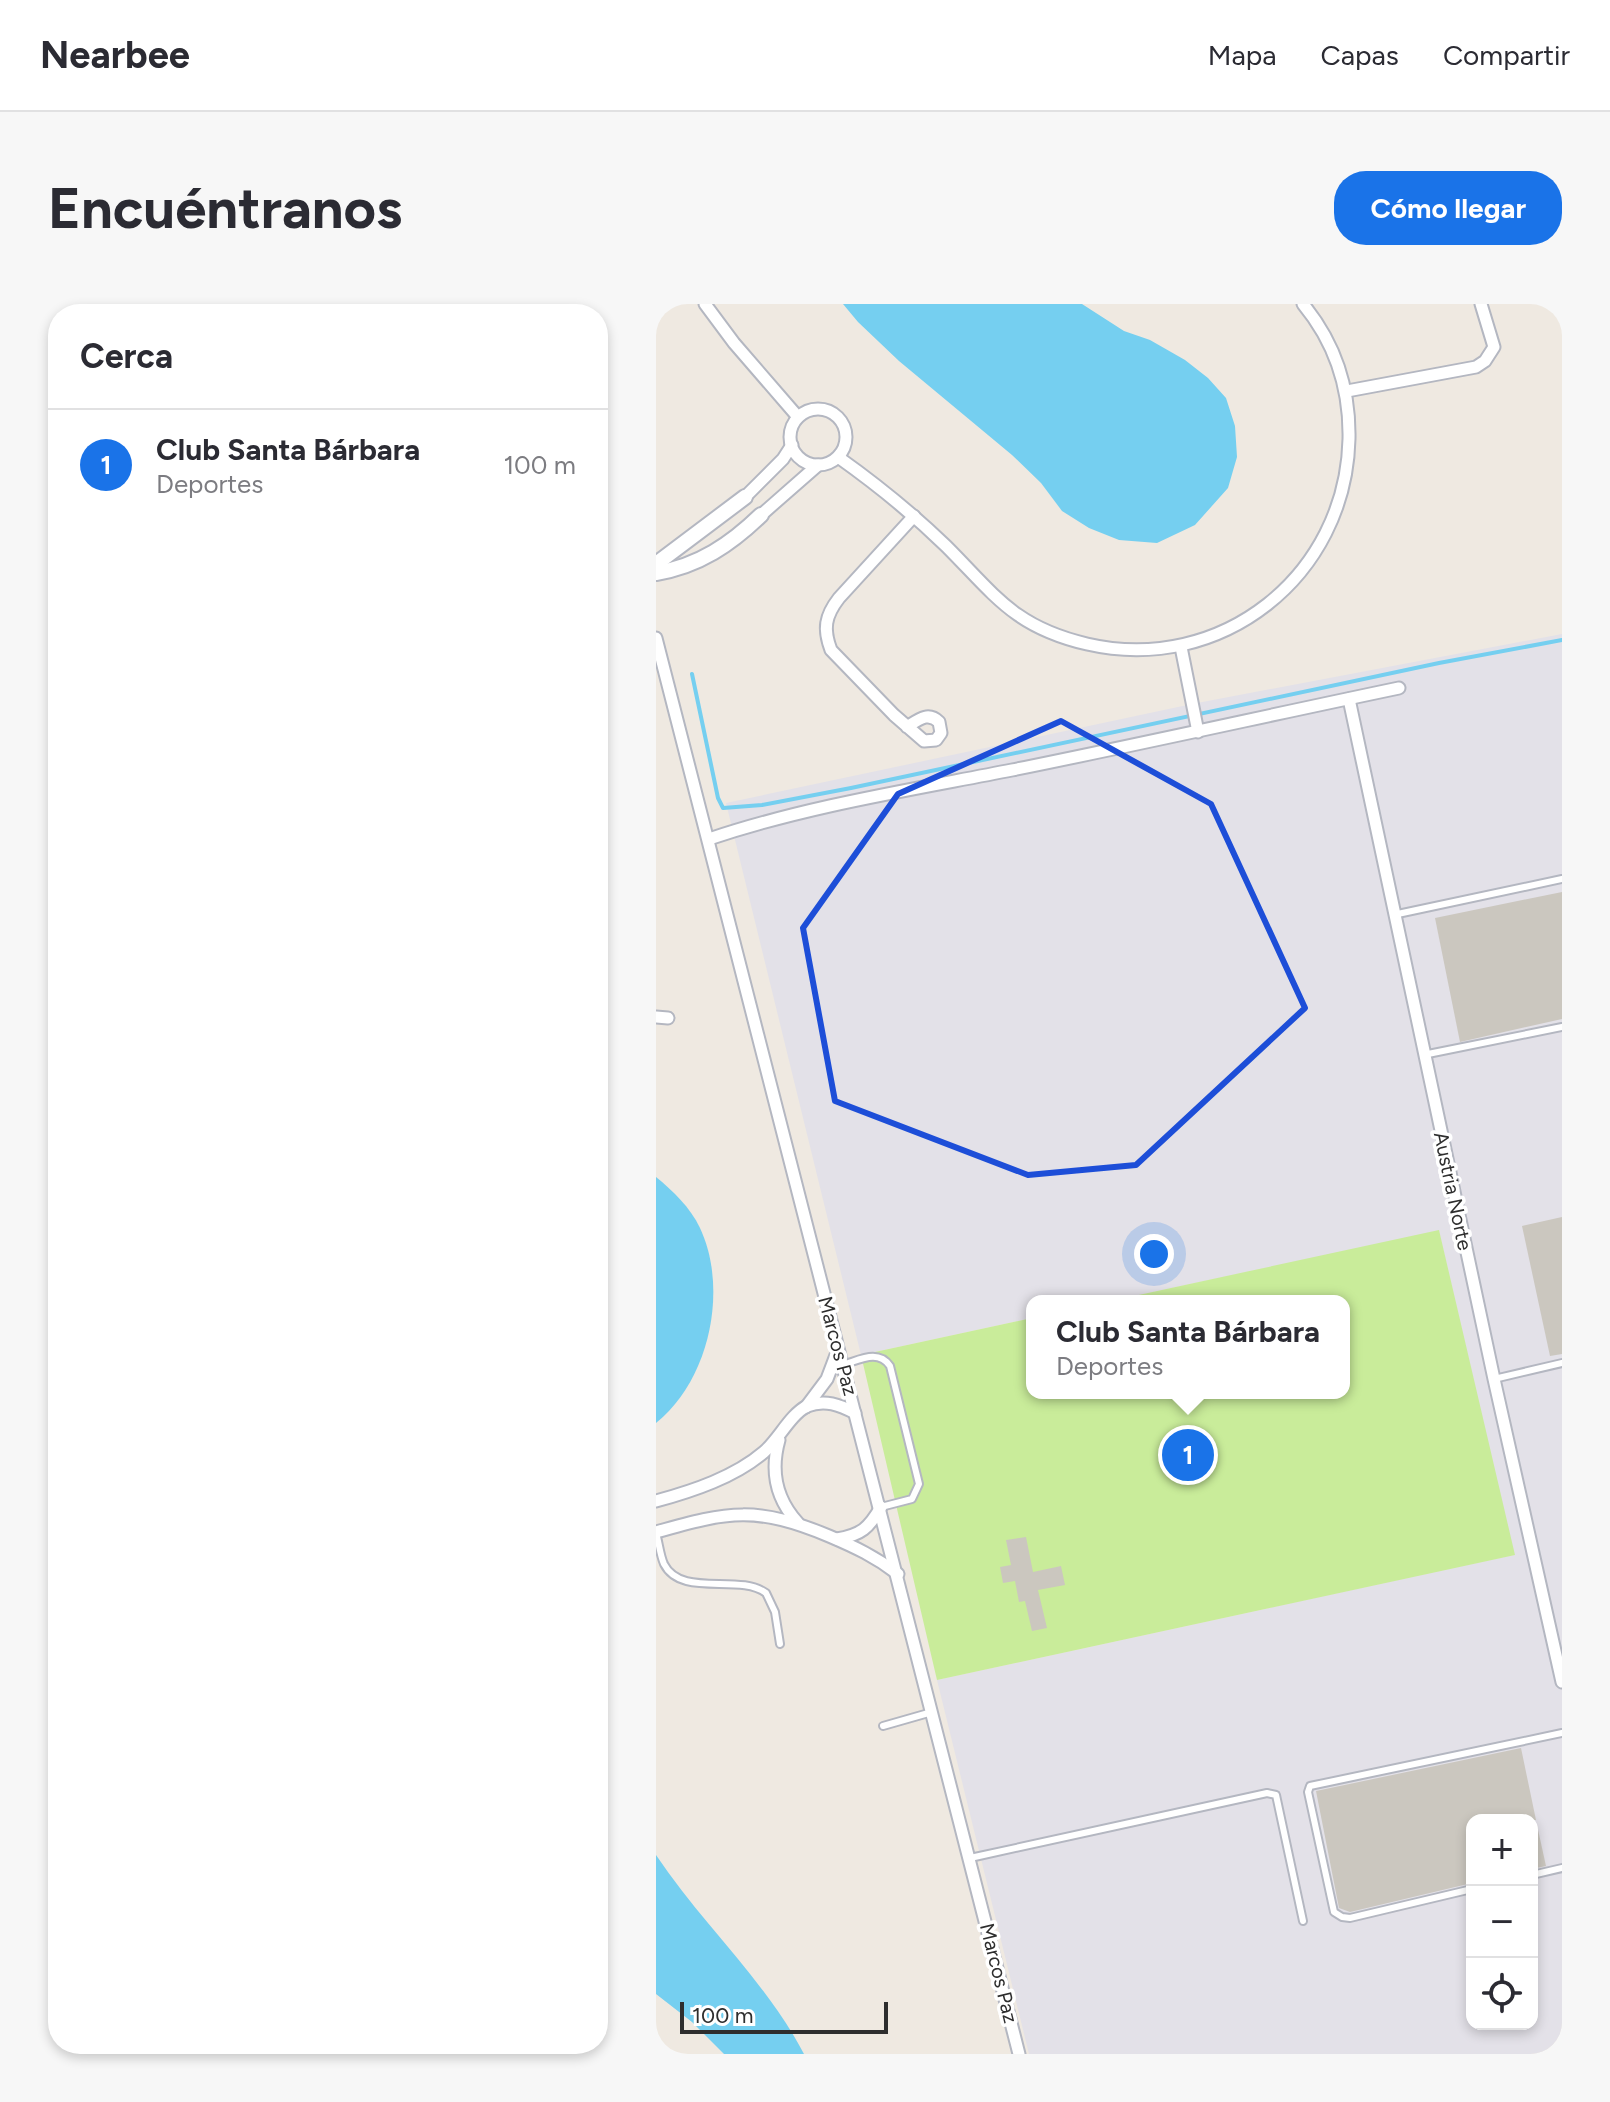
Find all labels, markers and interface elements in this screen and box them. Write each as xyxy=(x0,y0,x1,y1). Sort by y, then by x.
text: Nearbee xyxy=(40,32,190,78)
text: Mapa xyxy=(1208,38,1277,72)
text: Capas xyxy=(1321,38,1399,72)
text: Compartir xyxy=(1443,38,1570,72)
button: Cómo llegar xyxy=(1334,171,1562,245)
text: Encuéntranos xyxy=(48,175,402,242)
text: Cerca xyxy=(80,336,173,377)
text: Club Santa Bárbara xyxy=(156,431,420,468)
text: 1 xyxy=(101,449,111,481)
text: 100 m xyxy=(503,449,576,481)
text: Deportes xyxy=(156,468,263,500)
street label: Austria Norte xyxy=(1429,1130,1477,1252)
your location xyxy=(1134,1234,1174,1274)
street label: Marcos Paz xyxy=(813,1294,863,1398)
popup xyxy=(1026,1295,1350,1399)
text: Club Santa Bárbara xyxy=(1056,1313,1320,1350)
text: Deportes xyxy=(1056,1350,1163,1382)
pin: 1 xyxy=(1162,1425,1214,1485)
map controls xyxy=(1466,1814,1538,2030)
button: + xyxy=(1466,1814,1538,1886)
button: − xyxy=(1466,1886,1538,1958)
street label: Marcos Paz xyxy=(975,1921,1023,2025)
button: locate xyxy=(1466,1958,1538,2030)
scale bar xyxy=(680,1998,888,2034)
text: 100 m xyxy=(692,2002,753,2029)

